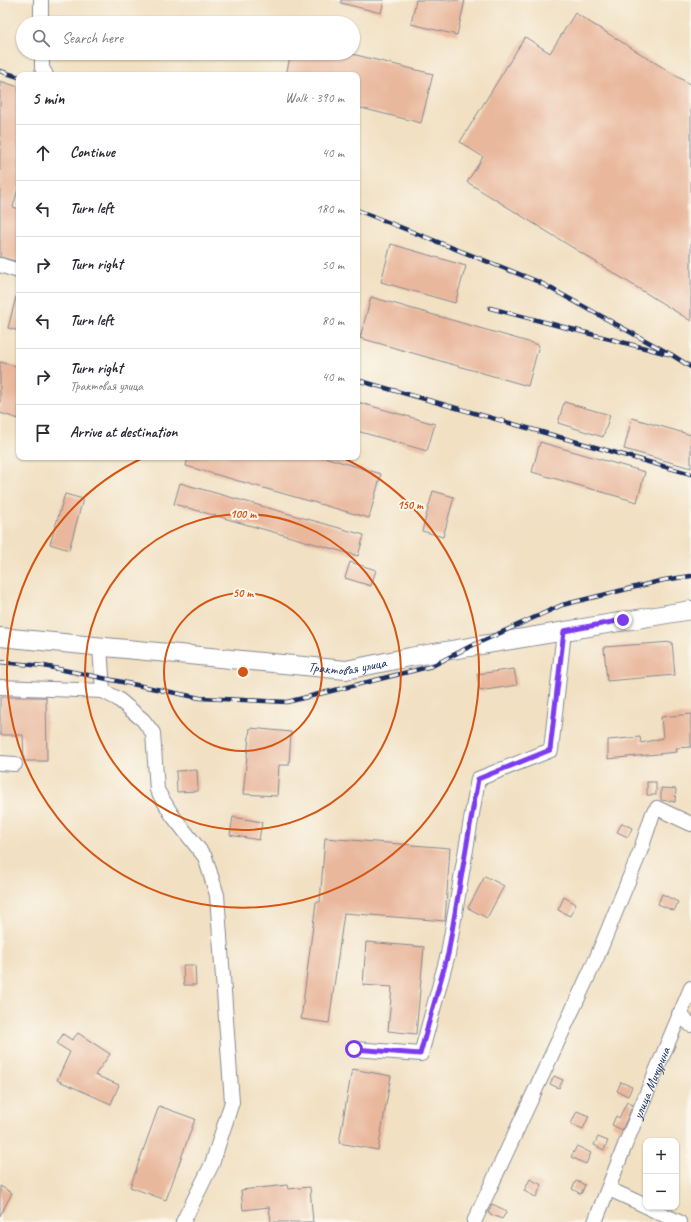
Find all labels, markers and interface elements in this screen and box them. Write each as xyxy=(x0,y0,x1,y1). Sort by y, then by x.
search box xyxy=(16,16,360,60)
icon: search xyxy=(30,27,52,49)
text: Search here xyxy=(62,29,123,48)
text: 5 min xyxy=(32,88,64,109)
text: Walk · 390 m xyxy=(285,90,344,106)
icon: ahead xyxy=(32,142,54,164)
text: Continue xyxy=(70,143,115,162)
text: 40 m xyxy=(322,145,344,161)
icon: left xyxy=(32,198,54,220)
text: Turn left xyxy=(70,199,113,218)
text: 180 m xyxy=(316,201,344,217)
icon: right xyxy=(32,254,54,276)
text: Turn right xyxy=(70,255,123,274)
text: 50 m xyxy=(322,257,344,273)
icon: left xyxy=(32,310,54,332)
text: Turn left xyxy=(70,311,113,330)
text: 80 m xyxy=(322,313,344,329)
text: Turn right xyxy=(70,359,123,378)
icon: right xyxy=(32,366,54,388)
text: 40 m xyxy=(322,369,344,385)
text: Трактовая улица xyxy=(70,378,143,394)
icon: arrive xyxy=(32,422,54,444)
text: Arrive at destination xyxy=(70,423,177,442)
text: 150 m xyxy=(397,497,424,513)
text: 100 m xyxy=(230,506,257,522)
text: 50 m xyxy=(233,585,254,601)
route end xyxy=(614,611,632,629)
street label: Трактовая улица xyxy=(307,654,389,679)
centre of rings xyxy=(236,665,250,679)
route start xyxy=(345,1040,363,1058)
street label: улица Мичурина xyxy=(629,1044,675,1122)
map controls xyxy=(643,1138,679,1210)
button: + xyxy=(643,1138,679,1174)
button: − xyxy=(643,1174,679,1210)

